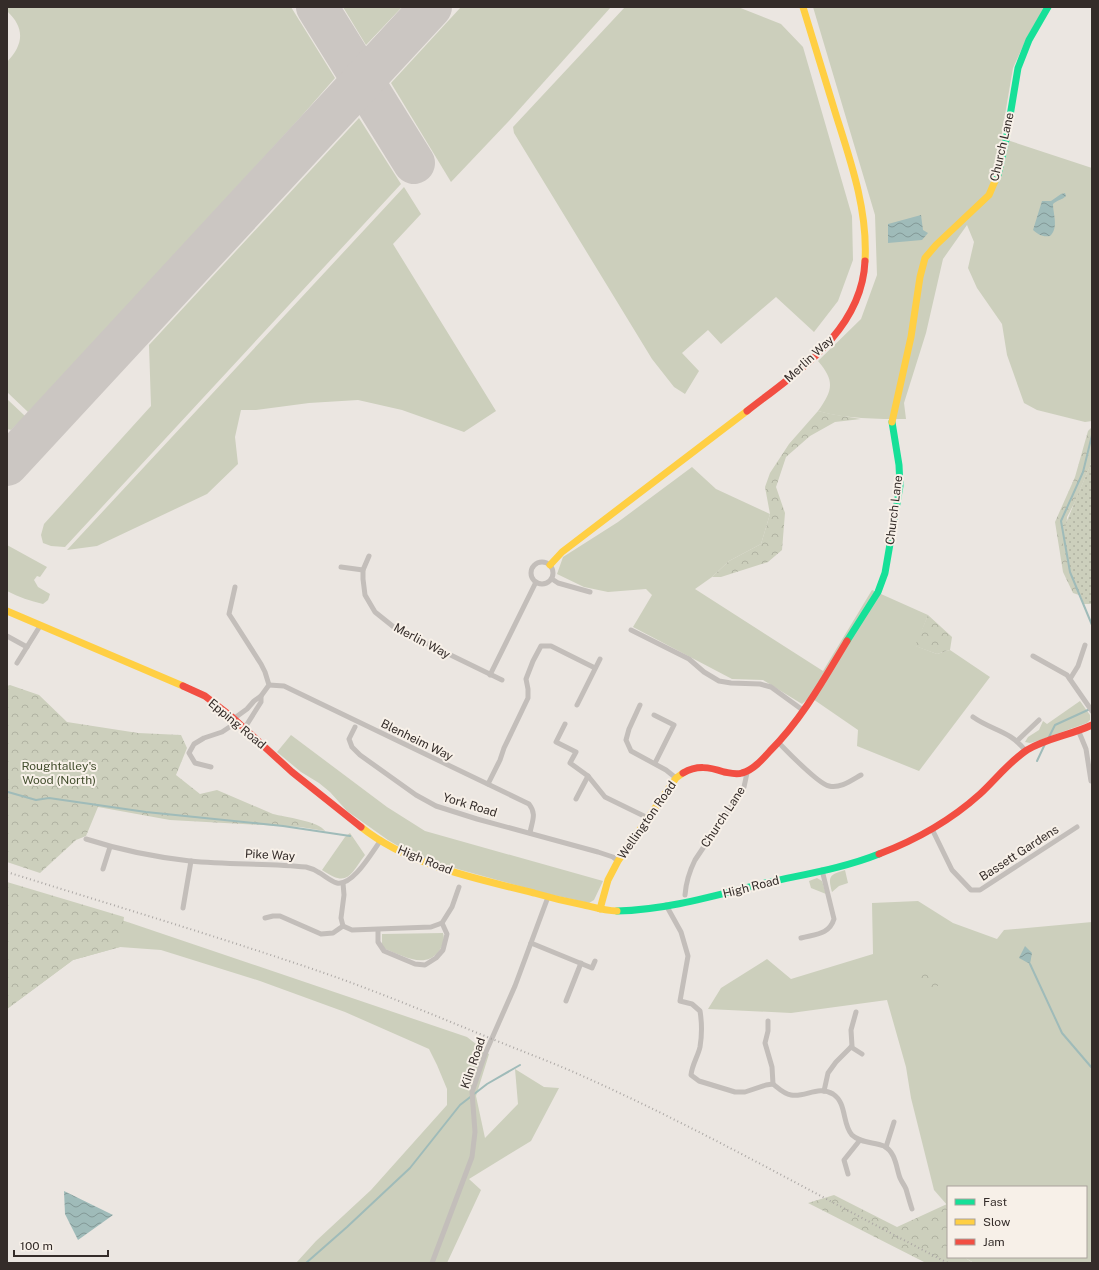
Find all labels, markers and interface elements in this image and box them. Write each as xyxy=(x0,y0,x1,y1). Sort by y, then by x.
street label: Church Lane xyxy=(987,111,1017,183)
street label: Merlin Way xyxy=(782,332,837,385)
street label: Church Lane xyxy=(883,474,905,546)
street label: Merlin Way xyxy=(391,620,453,662)
street label: Epping Road xyxy=(206,696,268,752)
street label: Blenheim Way xyxy=(379,716,456,764)
park label: Roughtalley's Wood (North) xyxy=(21,759,97,787)
street label: Wellington Road xyxy=(615,778,679,862)
street label: Church Lane xyxy=(698,784,748,850)
street label: York Road xyxy=(441,790,499,820)
street label: Bassett Gardens xyxy=(977,822,1061,884)
street label: High Road xyxy=(396,843,454,877)
street label: Pike Way xyxy=(245,847,296,863)
street label: High Road xyxy=(721,873,781,901)
street label: Kiln Road xyxy=(458,1036,488,1090)
legend xyxy=(947,1186,1087,1258)
text: Fast xyxy=(983,1195,1008,1209)
text: Slow xyxy=(983,1215,1011,1229)
scale bar xyxy=(14,1232,108,1258)
text: Jam xyxy=(983,1235,1005,1249)
text: 100 m xyxy=(20,1239,53,1253)

